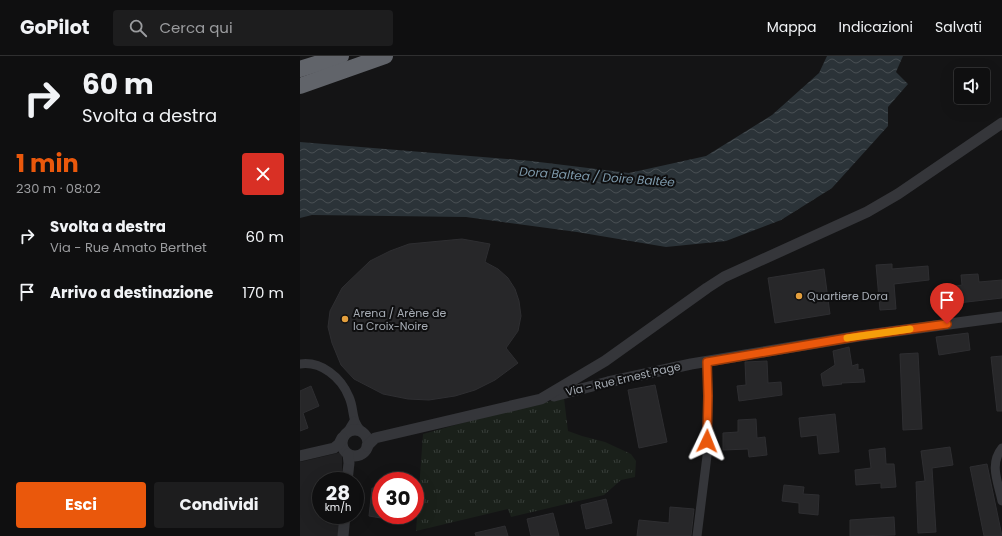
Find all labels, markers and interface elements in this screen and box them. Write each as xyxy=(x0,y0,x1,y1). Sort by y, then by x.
search box xyxy=(113,10,393,46)
text: GoPilot xyxy=(20,14,89,41)
icon: search xyxy=(127,17,149,39)
text: Cerca qui xyxy=(159,17,233,38)
text: Mappa xyxy=(767,17,817,37)
text: Indicazioni xyxy=(839,17,913,37)
text: Salvati xyxy=(935,17,982,37)
text: 60 m xyxy=(82,65,154,104)
map controls xyxy=(954,68,990,104)
button: sound xyxy=(954,68,990,104)
icon: right xyxy=(16,72,68,124)
text: Svolta a destra xyxy=(82,103,217,128)
text: 1 min xyxy=(16,147,79,180)
button: close xyxy=(242,153,284,195)
water label: Dora Baltea / Doire Baltée xyxy=(519,163,676,190)
text: 230 m · 08:02 xyxy=(16,179,101,198)
text: Svolta a destra xyxy=(50,216,166,237)
icon: right xyxy=(16,225,38,247)
text: 60 m xyxy=(246,226,284,247)
text: Via - Rue Amato Berthet xyxy=(50,238,207,257)
icon: arrive xyxy=(16,281,38,303)
text: Arrivo a destinazione xyxy=(50,282,213,303)
text: 170 m xyxy=(242,282,284,303)
pin xyxy=(930,283,964,324)
place label: Quartiere Dora xyxy=(807,288,888,304)
icon: arrive xyxy=(936,289,958,311)
marker: Quartiere Dora xyxy=(794,291,804,301)
place label: Arena / Arène de la Croix-Noire xyxy=(353,305,446,334)
marker: Arena / Arène de la Croix-Noire xyxy=(340,314,350,324)
street label: Via - Rue Ernest Page xyxy=(564,358,682,400)
position arrow xyxy=(686,420,728,462)
speed limit sign: 30 xyxy=(372,472,424,524)
text: 28 xyxy=(326,479,350,507)
button: Esci xyxy=(16,482,146,528)
button: Condividi xyxy=(154,482,284,528)
text: km/h xyxy=(325,500,351,515)

